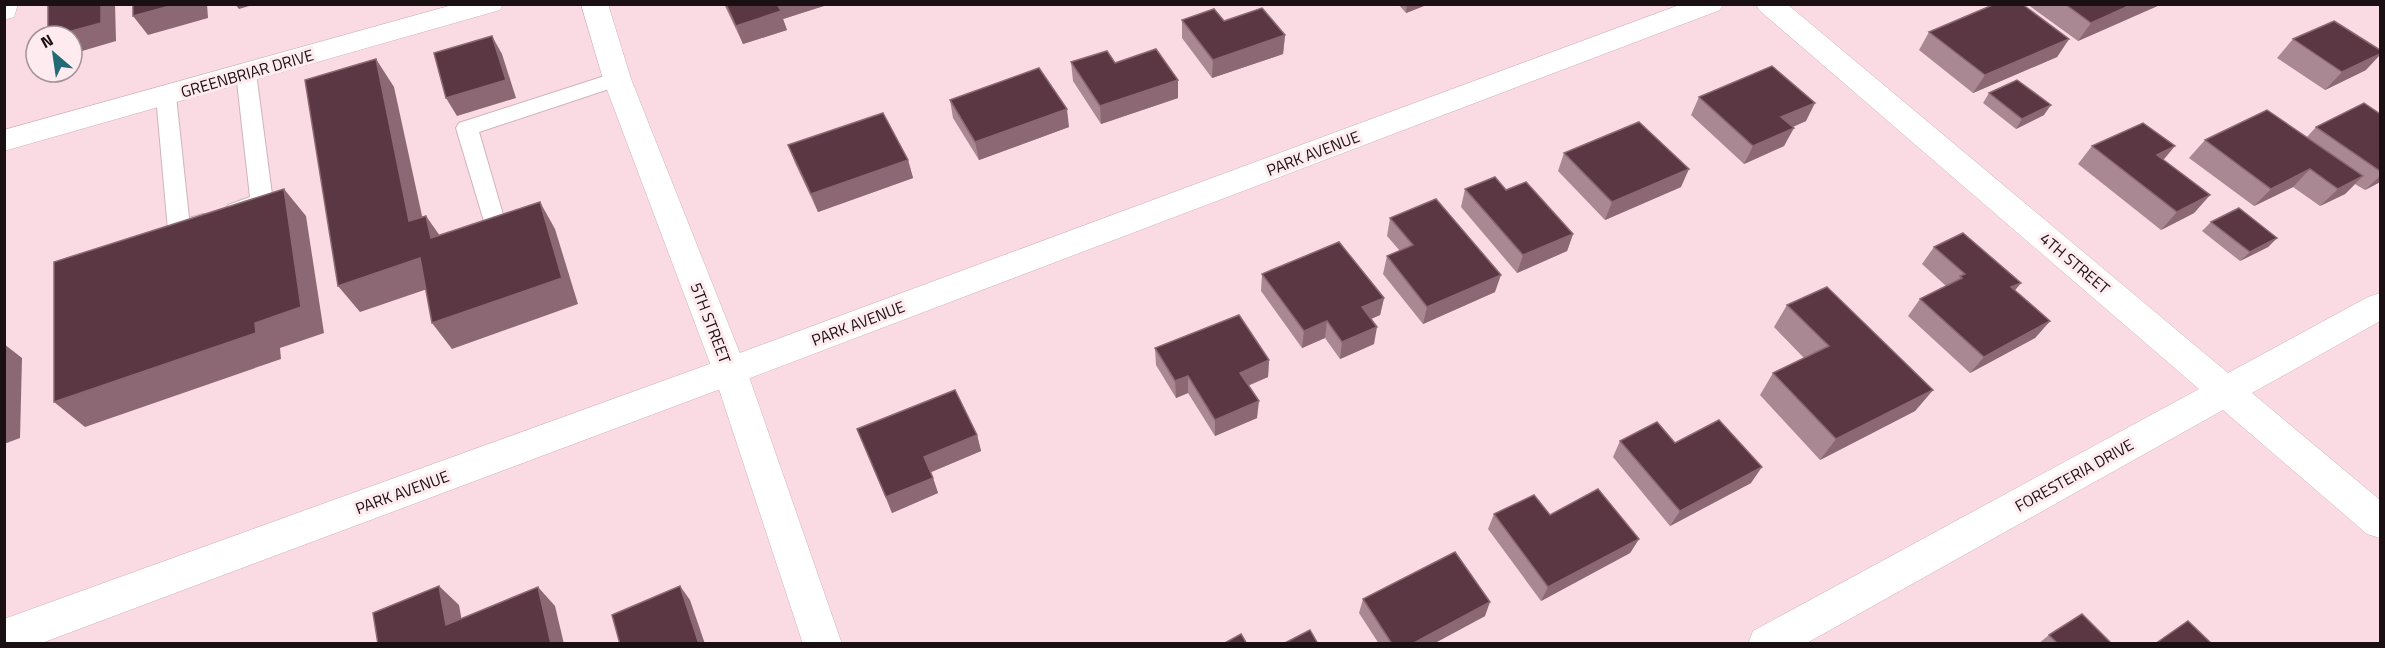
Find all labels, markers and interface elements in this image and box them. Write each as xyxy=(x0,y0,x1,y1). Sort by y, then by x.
north arrow xyxy=(24,24,84,84)
text: N xyxy=(36,28,57,54)
street label: GREENBRIAR DRIVE xyxy=(178,43,316,103)
street label: PARK AVENUE xyxy=(1263,124,1363,182)
street label: 4TH STREET xyxy=(2035,227,2116,300)
street label: 5TH STREET xyxy=(685,279,738,367)
street label: PARK AVENUE xyxy=(808,294,908,352)
street label: FORESTERIA DRIVE xyxy=(2010,432,2138,518)
street label: PARK AVENUE xyxy=(352,464,452,520)

